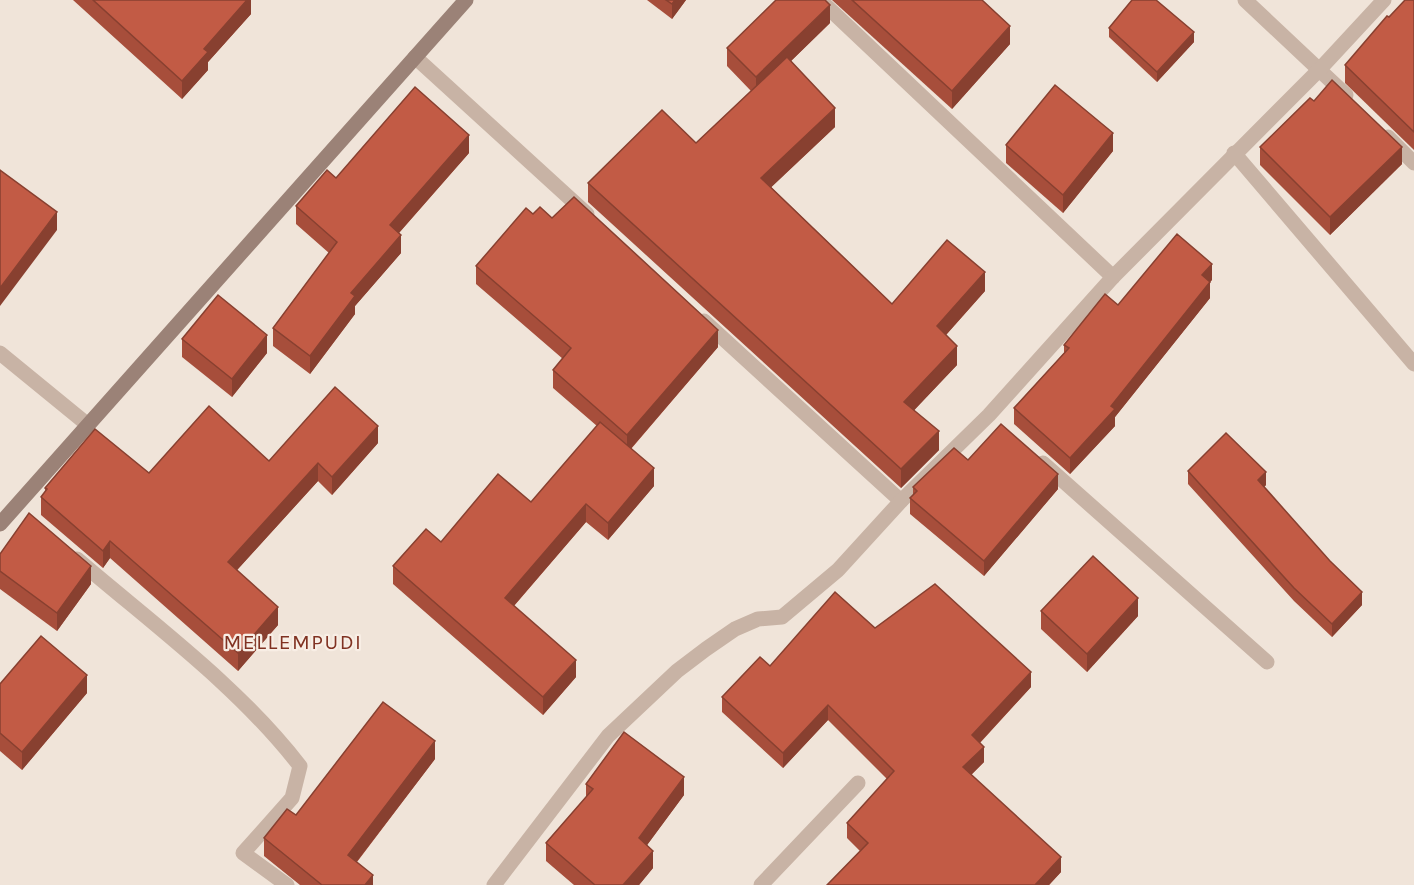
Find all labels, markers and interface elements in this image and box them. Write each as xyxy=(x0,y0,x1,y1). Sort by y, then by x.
district label: MELLEMPUDI xyxy=(224,630,362,654)

